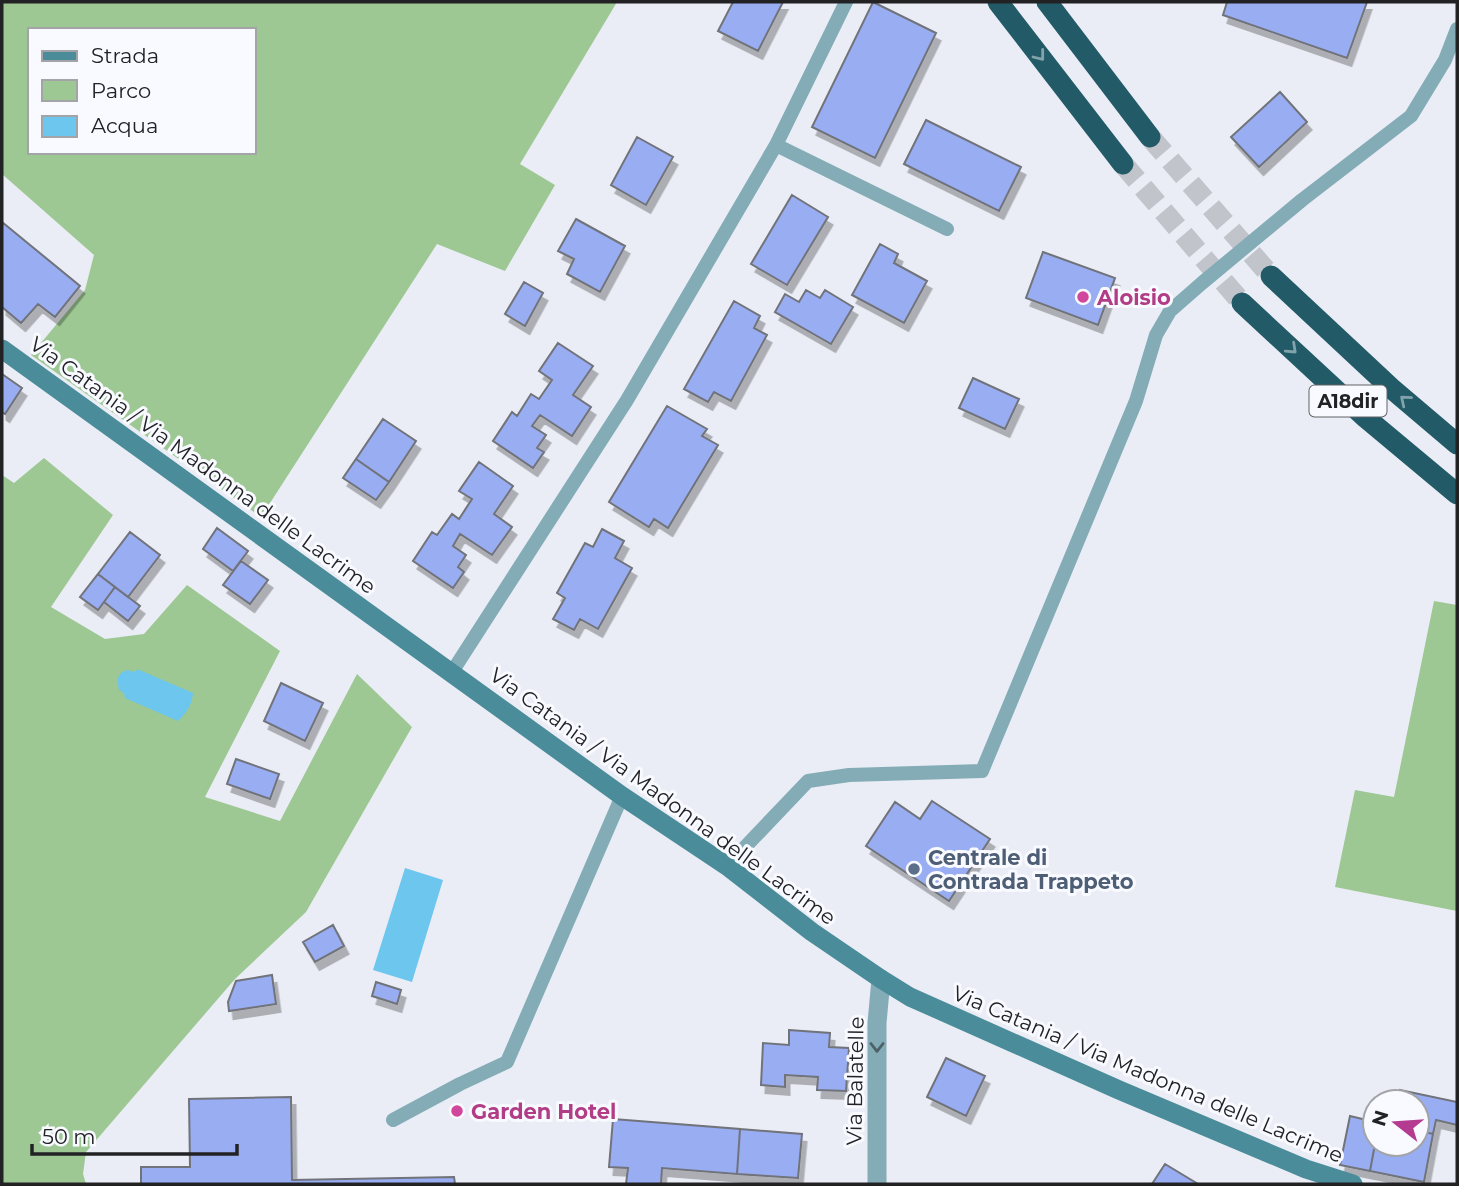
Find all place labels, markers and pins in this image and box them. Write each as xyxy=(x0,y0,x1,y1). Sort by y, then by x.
place label: Aloisio xyxy=(1096,285,1171,310)
marker: Aloisio xyxy=(1075,289,1091,305)
place label: Centrale di Contrada Trappeto xyxy=(928,845,1134,894)
marker: Centrale di Contrada Trappeto xyxy=(906,861,922,877)
place label: Garden Hotel xyxy=(471,1099,616,1124)
marker: Garden Hotel xyxy=(449,1103,465,1119)

